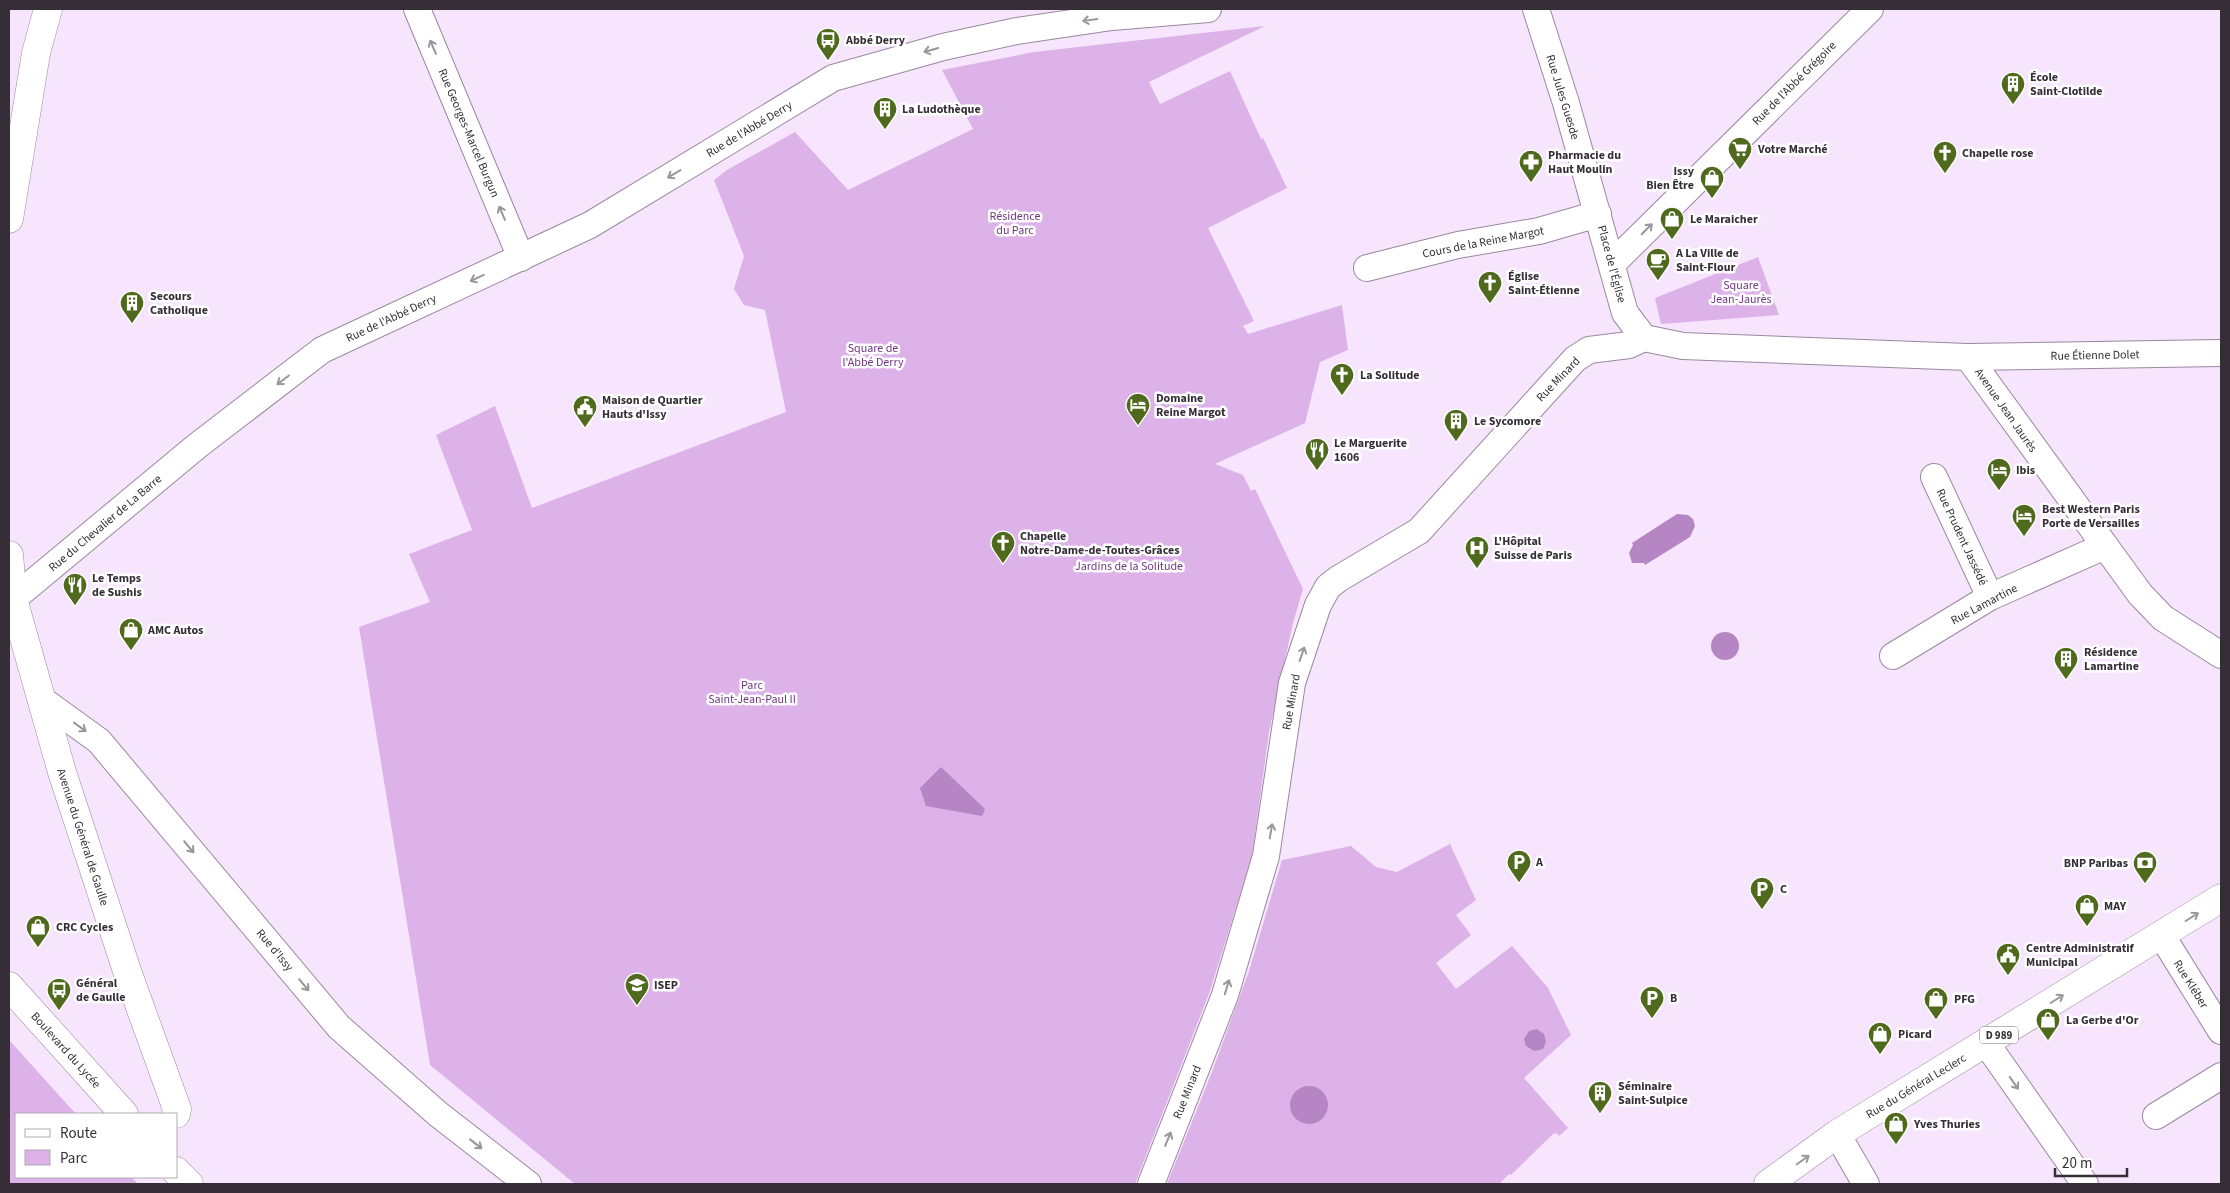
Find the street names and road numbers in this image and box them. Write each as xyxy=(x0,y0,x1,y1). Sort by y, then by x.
street label: Rue de l'Abbé Grégoire xyxy=(1748,37,1840,129)
street label: Rue Jules Guesde xyxy=(1542,53,1584,142)
street label: Rue Georges-Marcel Burgun xyxy=(434,66,503,200)
street label: Rue de l'Abbé Derry xyxy=(703,97,796,162)
street label: Cours de la Reine Margot xyxy=(1421,222,1545,263)
street label: Place de l'Église xyxy=(1593,223,1630,305)
street label: Rue de l'Abbé Derry xyxy=(343,290,439,347)
street label: Rue Étienne Dolet xyxy=(2050,346,2140,365)
street label: Rue Minard xyxy=(1533,353,1584,406)
street label: Avenue Jean Jaurès xyxy=(1970,365,2041,456)
street label: Rue du Chevalier de La Barre xyxy=(45,471,166,576)
street label: Rue Prudent Jassédé xyxy=(1932,486,1992,589)
street label: Rue Lamartine xyxy=(1948,580,2021,629)
street label: Rue Minard xyxy=(1278,673,1305,731)
street label: Avenue du Général de Gaulle xyxy=(52,766,113,908)
street label: Rue d'Issy xyxy=(252,926,298,975)
street label: Rue Kléber xyxy=(2169,957,2213,1013)
street label: Boulevard du Lycée xyxy=(27,1008,105,1092)
road number: D 989 xyxy=(1980,1026,2018,1044)
street label: Rue du Général Leclerc xyxy=(1863,1049,1970,1123)
street label: Rue Minard xyxy=(1169,1063,1206,1122)

